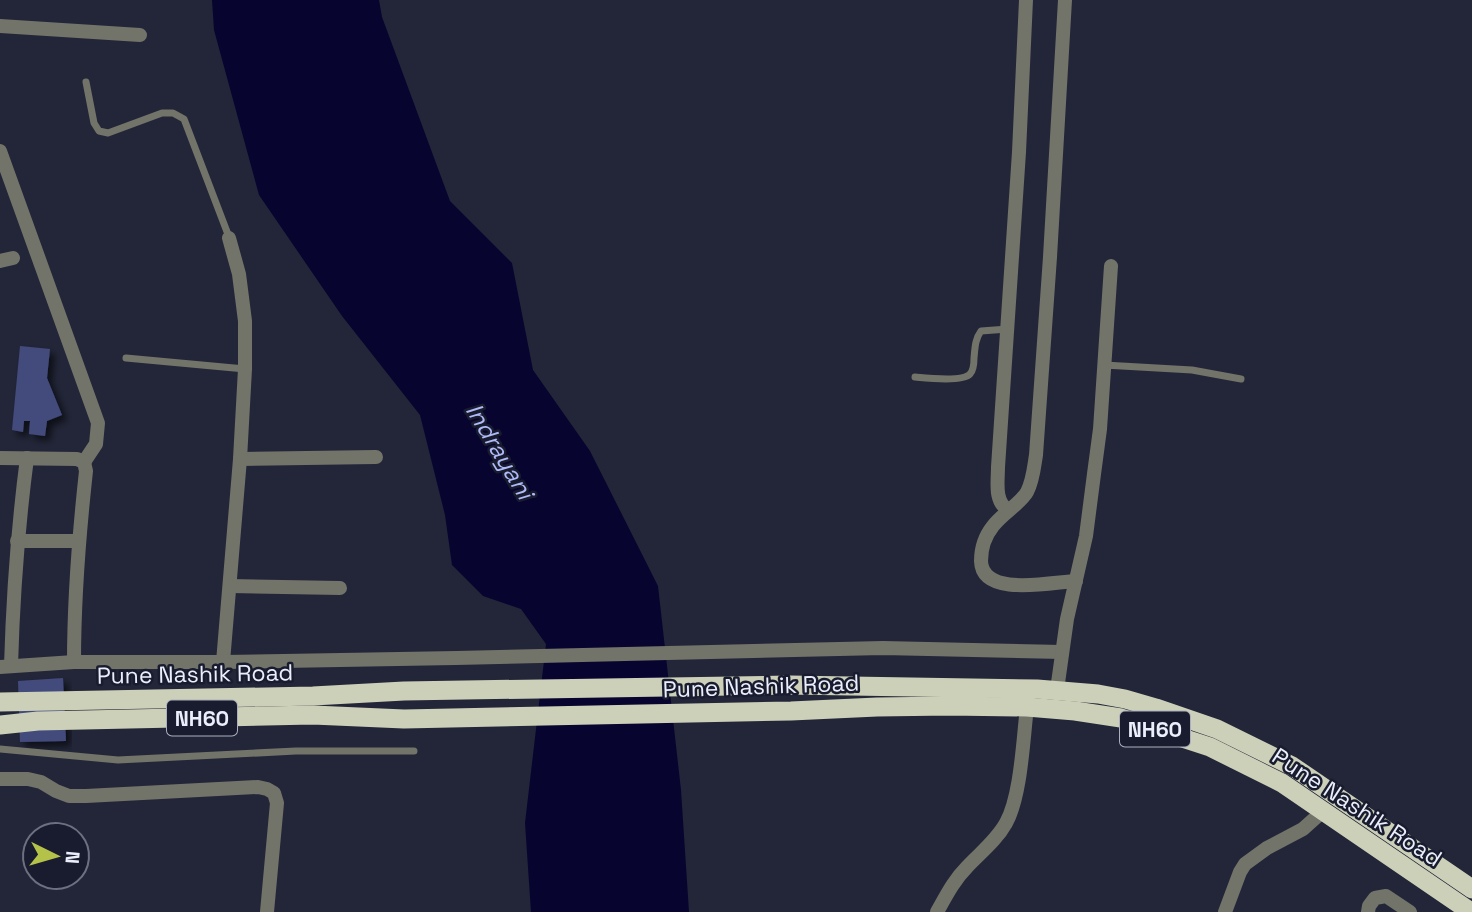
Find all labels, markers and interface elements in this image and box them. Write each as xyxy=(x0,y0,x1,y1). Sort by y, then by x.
water label: Indrayani xyxy=(459,397,543,508)
street label: Pune Nashik Road xyxy=(96,657,294,691)
street label: Pune Nashik Road xyxy=(662,668,860,704)
road number: NH60 xyxy=(167,700,237,736)
road number: NH60 xyxy=(1120,712,1190,746)
street label: Pune Nashik Road xyxy=(1266,741,1448,873)
north arrow xyxy=(21,821,91,891)
text: N xyxy=(59,850,85,865)

